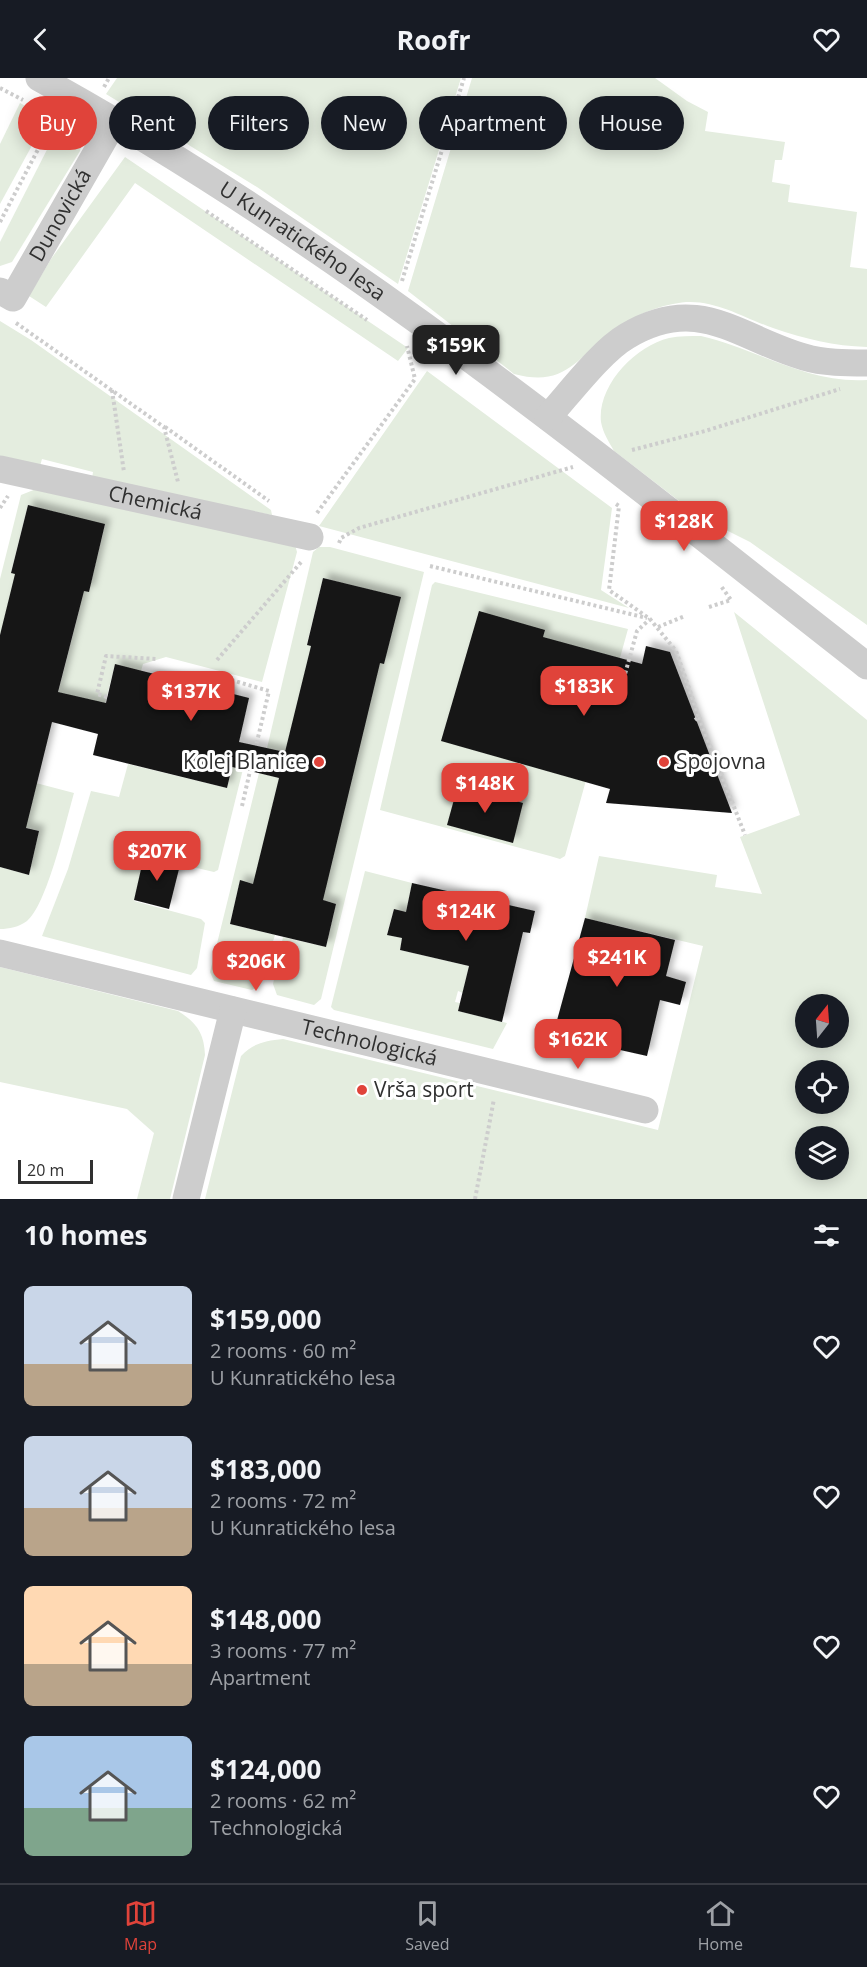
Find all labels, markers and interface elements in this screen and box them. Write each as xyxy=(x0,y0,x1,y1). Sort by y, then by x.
text: Roofr xyxy=(397,21,470,58)
icon: back xyxy=(24,23,57,56)
icon: heart xyxy=(810,23,843,56)
chip: Buy xyxy=(18,96,97,150)
chip: Rent xyxy=(109,96,196,150)
chip: Filters xyxy=(208,96,309,150)
chip: New xyxy=(321,96,407,150)
chip: Apartment xyxy=(419,96,567,150)
chip: House xyxy=(579,96,684,150)
street label: Dunovická xyxy=(22,164,97,266)
street label: U Kunratického lesa xyxy=(214,174,392,307)
pin: $159K xyxy=(414,325,498,376)
text: $159K xyxy=(426,331,486,358)
street label: Chemická xyxy=(106,478,205,526)
pin: $128K xyxy=(642,501,726,552)
text: $128K xyxy=(654,507,714,534)
pin: $183K xyxy=(542,666,626,717)
pin: $137K xyxy=(149,671,233,722)
text: $183K xyxy=(554,672,614,699)
text: $137K xyxy=(161,677,221,704)
place label: Kolej Blanice xyxy=(183,747,307,775)
place label: Spojovna xyxy=(676,747,766,775)
marker: Kolej Blanice xyxy=(312,755,326,769)
marker: Spojovna xyxy=(657,755,671,769)
pin: $148K xyxy=(443,763,527,814)
text: $148K xyxy=(455,769,515,796)
pin: $207K xyxy=(115,831,199,882)
text: $207K xyxy=(127,837,187,864)
pin: $124K xyxy=(424,891,508,942)
text: $124K xyxy=(436,897,496,924)
pin: $241K xyxy=(575,937,659,988)
pin: $206K xyxy=(214,941,298,992)
text: $241K xyxy=(587,943,647,970)
text: $206K xyxy=(226,947,286,974)
north arrow xyxy=(795,994,849,1048)
map controls xyxy=(795,994,849,1180)
street label: Technologická xyxy=(298,1012,440,1072)
pin: $162K xyxy=(536,1019,620,1070)
text: $162K xyxy=(548,1025,608,1052)
button: locate xyxy=(795,1060,849,1114)
place label: Vrša sport xyxy=(374,1075,474,1103)
marker: Vrša sport xyxy=(355,1083,369,1097)
button: layers xyxy=(795,1126,849,1180)
scale bar xyxy=(18,1157,93,1184)
text: 20 m xyxy=(27,1159,64,1181)
text: 10 homes xyxy=(24,1217,148,1253)
icon: filters xyxy=(810,1219,843,1252)
text: $159,000 xyxy=(210,1301,321,1337)
icon: home xyxy=(72,1310,144,1382)
icon: heart xyxy=(810,1330,843,1363)
text: 2 rooms · 60 m² xyxy=(210,1337,356,1364)
text: U Kunratického lesa xyxy=(210,1364,396,1391)
text: $183,000 xyxy=(210,1451,321,1487)
icon: home xyxy=(72,1460,144,1532)
icon: heart xyxy=(810,1480,843,1513)
text: 2 rooms · 72 m² xyxy=(210,1487,356,1514)
text: U Kunratického lesa xyxy=(210,1514,396,1541)
text: $148,000 xyxy=(210,1601,321,1637)
icon: home xyxy=(72,1610,144,1682)
icon: heart xyxy=(810,1630,843,1663)
text: 3 rooms · 77 m² xyxy=(210,1637,356,1664)
text: Apartment xyxy=(210,1664,310,1691)
text: $124,000 xyxy=(210,1751,321,1787)
icon: home xyxy=(72,1760,144,1832)
icon: heart xyxy=(810,1780,843,1813)
text: 2 rooms · 62 m² xyxy=(210,1787,356,1814)
text: Technologická xyxy=(210,1814,343,1841)
tab: Map xyxy=(124,1897,157,1955)
tab: Saved xyxy=(405,1897,450,1955)
tab: Home xyxy=(698,1897,743,1955)

